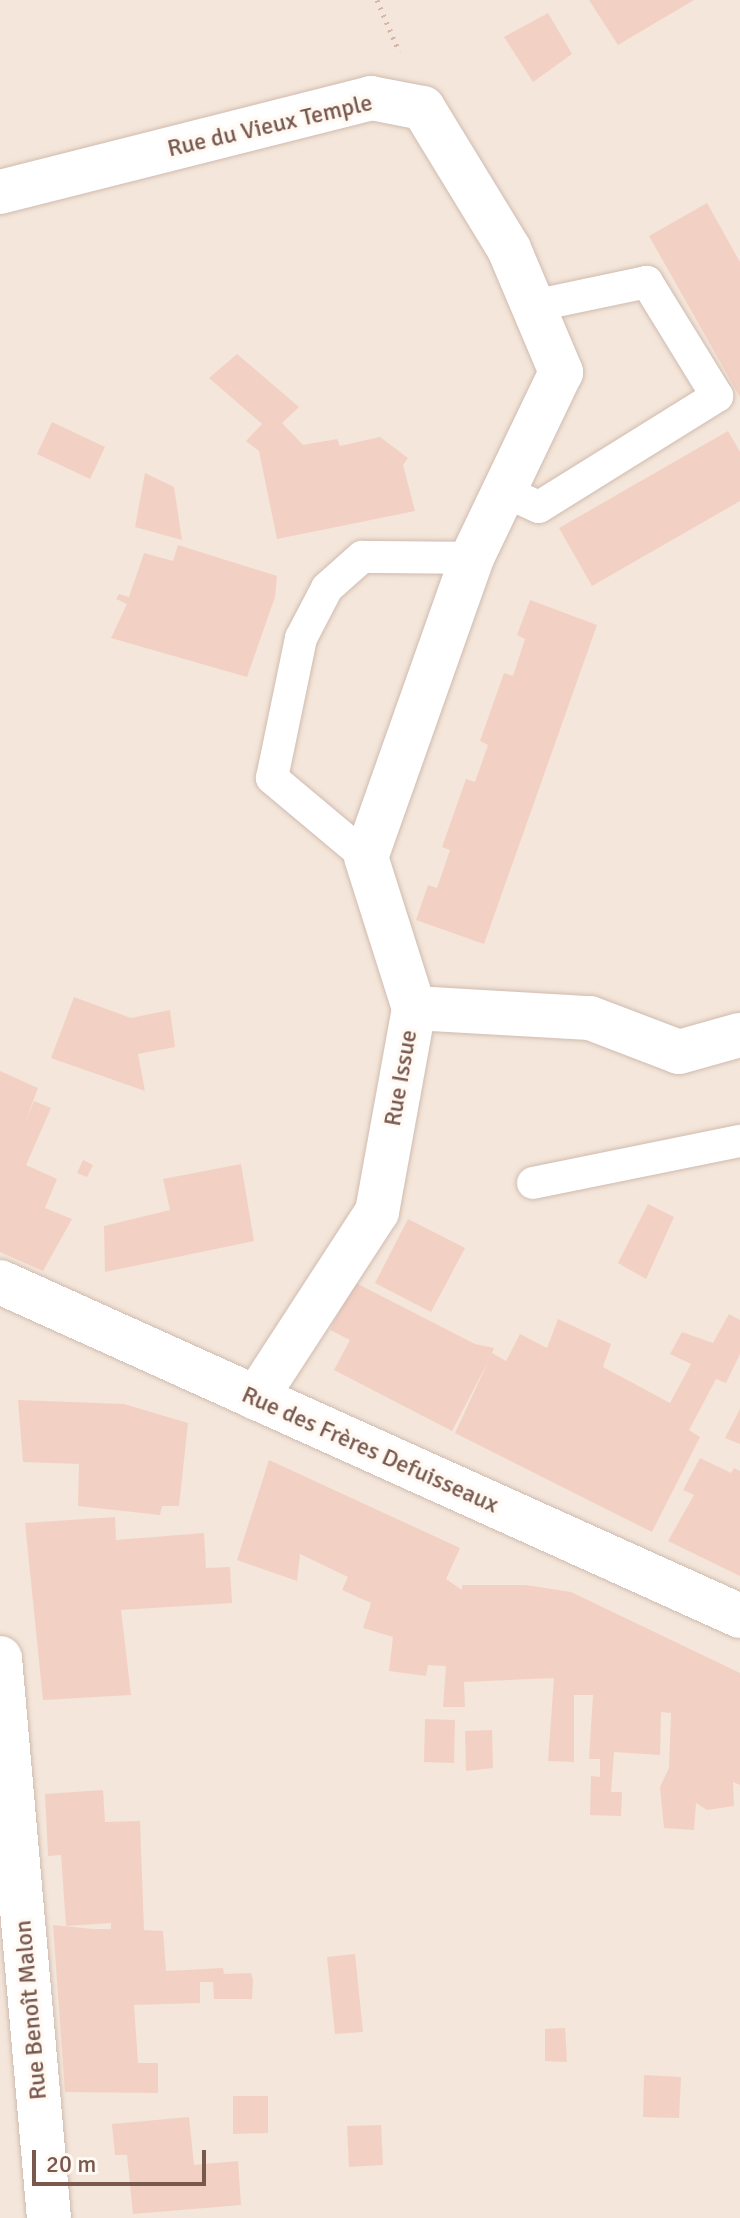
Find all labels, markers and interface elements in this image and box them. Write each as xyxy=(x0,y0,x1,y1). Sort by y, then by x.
street label: Rue du Vieux Temple xyxy=(165,88,375,164)
street label: Rue Issue xyxy=(378,1028,424,1128)
street label: Rue des Frères Defuisseaux xyxy=(237,1380,503,1520)
street label: Rue Benoît Malon xyxy=(9,1919,53,2101)
scale bar xyxy=(36,2134,210,2184)
text: 20 m xyxy=(46,2149,96,2179)

